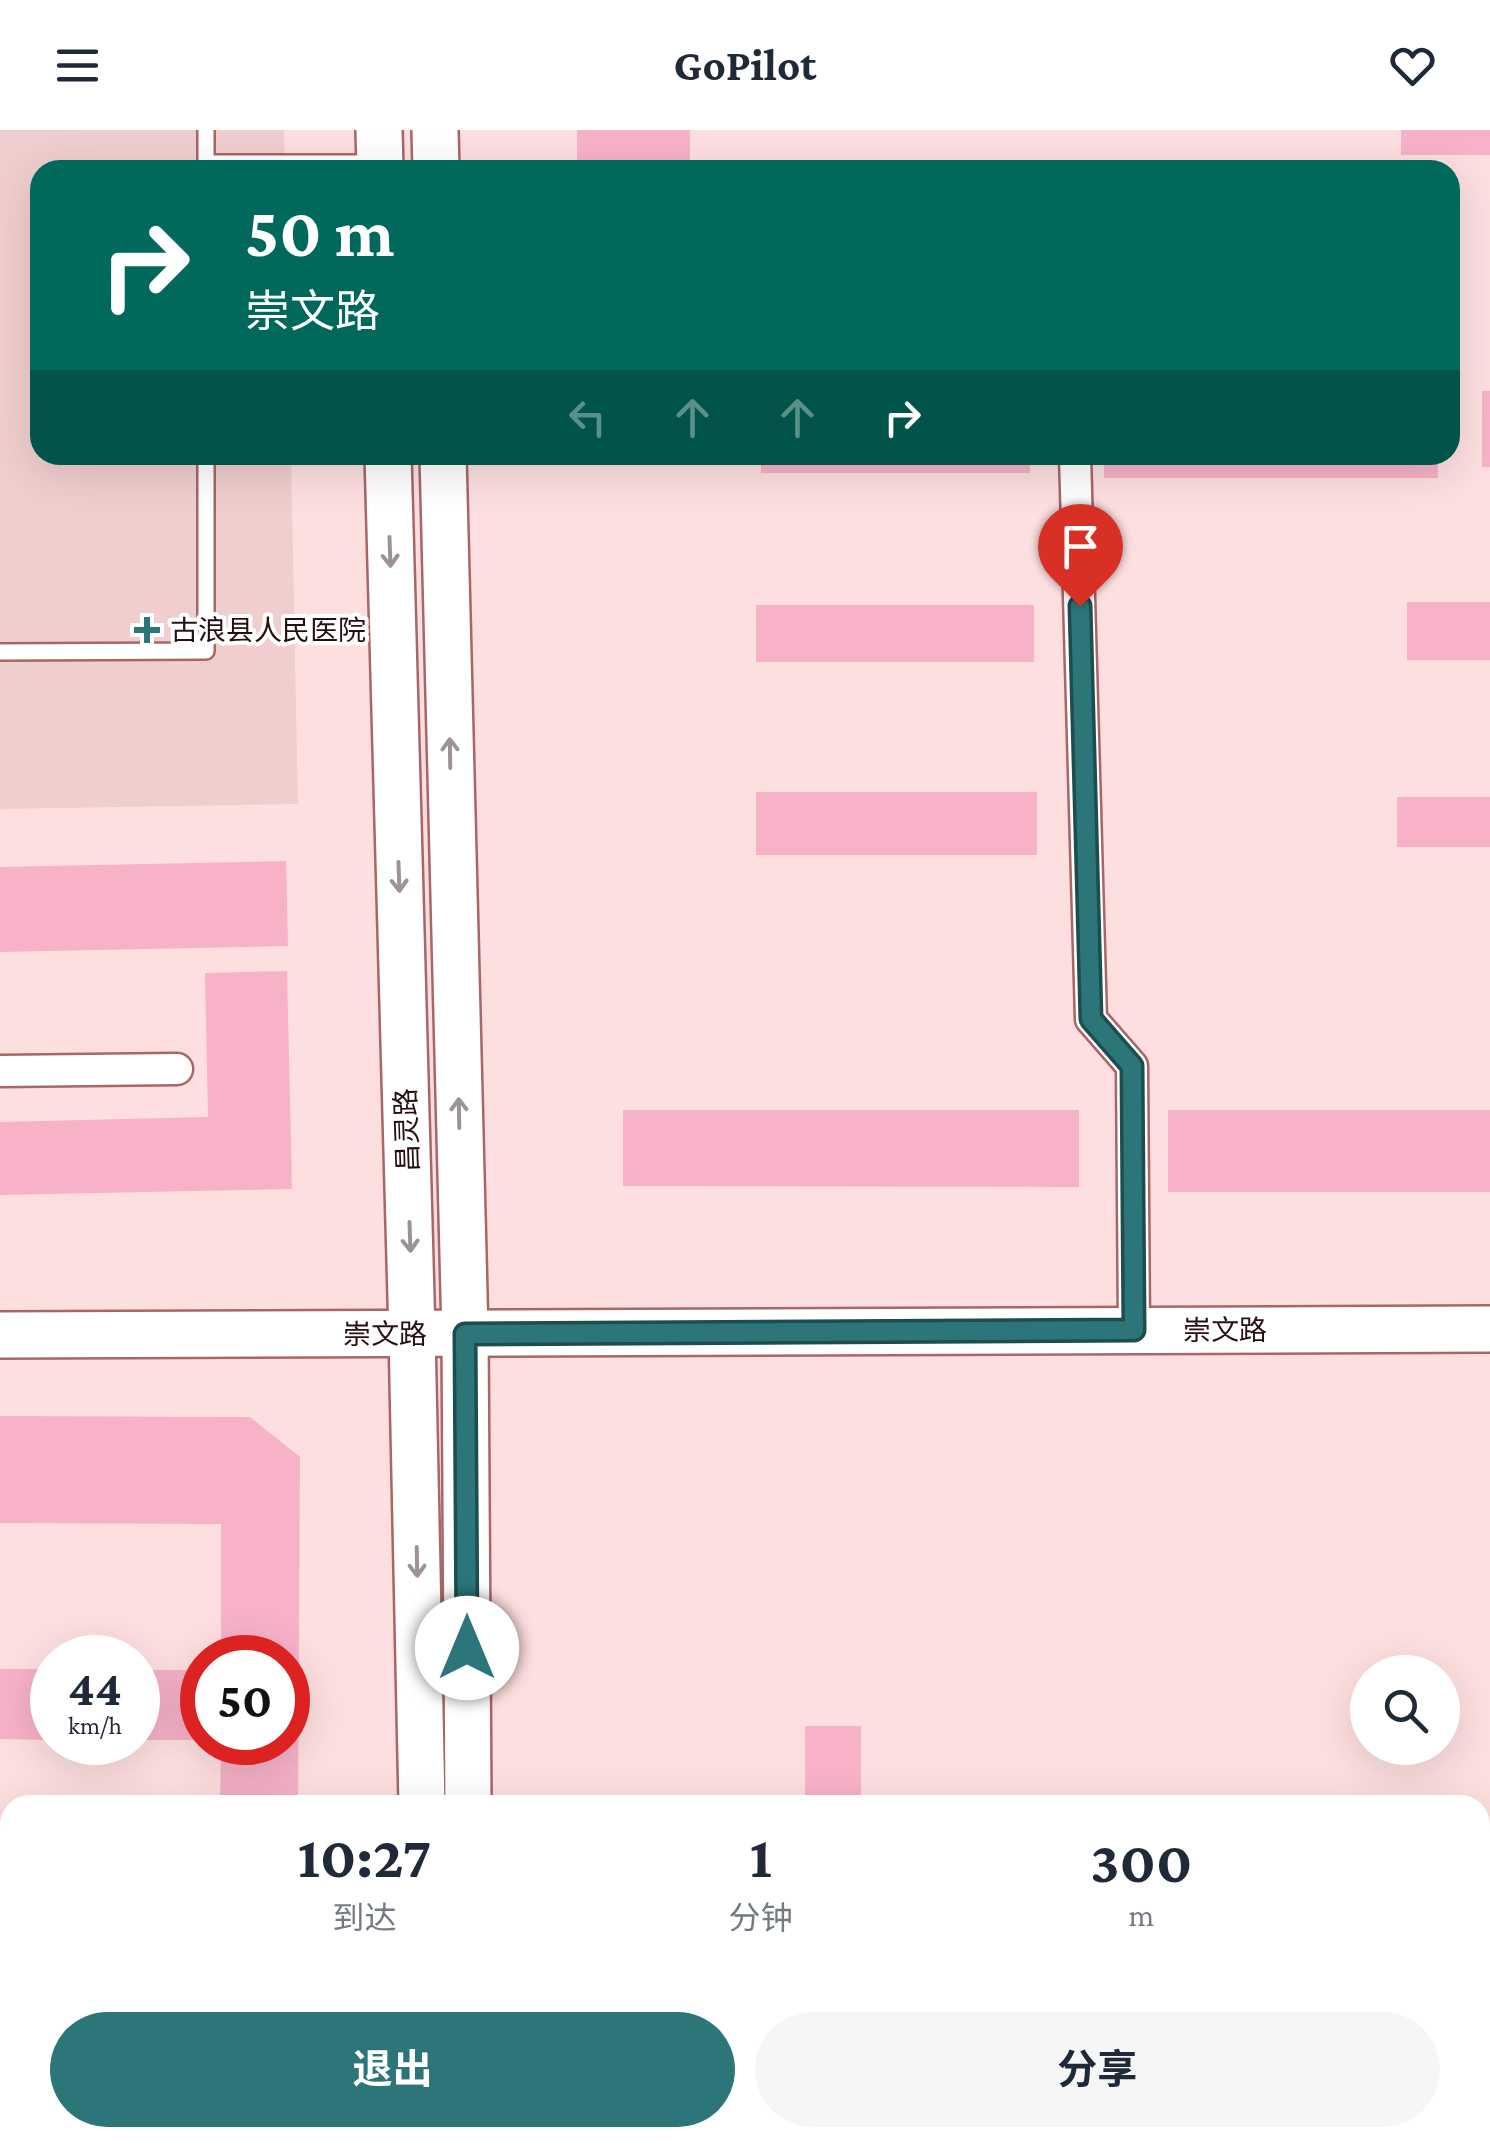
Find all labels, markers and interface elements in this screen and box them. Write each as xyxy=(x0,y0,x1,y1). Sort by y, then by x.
icon: menu xyxy=(50,38,105,93)
icon: heart xyxy=(1385,38,1440,93)
text: GoPilot xyxy=(673,40,817,90)
text: 50 m xyxy=(245,193,395,271)
icon: right xyxy=(80,200,210,330)
text: 崇文路 xyxy=(245,287,380,337)
icon: left xyxy=(560,390,615,445)
icon: ahead xyxy=(665,390,720,445)
icon: ahead xyxy=(770,390,825,445)
icon: right xyxy=(875,390,930,445)
pin xyxy=(1038,504,1123,607)
icon: arrive xyxy=(1053,519,1108,574)
one-way arrow xyxy=(381,536,400,568)
place label: 古浪县人民医院 xyxy=(170,615,366,646)
marker: 古浪县人民医院 xyxy=(134,617,160,643)
one-way arrow xyxy=(441,737,460,769)
one-way arrow xyxy=(390,861,409,893)
street label: 昌灵路 xyxy=(390,1087,424,1173)
one-way arrow xyxy=(450,1097,469,1129)
one-way arrow xyxy=(400,1221,419,1253)
street label: 崇文路 xyxy=(1183,1315,1267,1346)
street label: 崇文路 xyxy=(343,1319,427,1350)
one-way arrow xyxy=(407,1546,426,1578)
position arrow xyxy=(415,1596,519,1700)
speed limit sign: 50 xyxy=(180,1635,310,1765)
map controls xyxy=(1350,1655,1460,1765)
button: search xyxy=(1350,1655,1460,1765)
text: 44 xyxy=(68,1660,122,1716)
text: km/h xyxy=(68,1712,122,1739)
text: 10:27 xyxy=(297,1823,431,1890)
text: 1 xyxy=(750,1823,772,1890)
text: 300 xyxy=(1090,1828,1192,1895)
text: m xyxy=(1129,1897,1154,1933)
text: 到达 xyxy=(332,1900,396,1936)
text: 分钟 xyxy=(729,1900,793,1936)
button: 退出 xyxy=(50,2012,735,2127)
button: 分享 xyxy=(755,2012,1440,2127)

